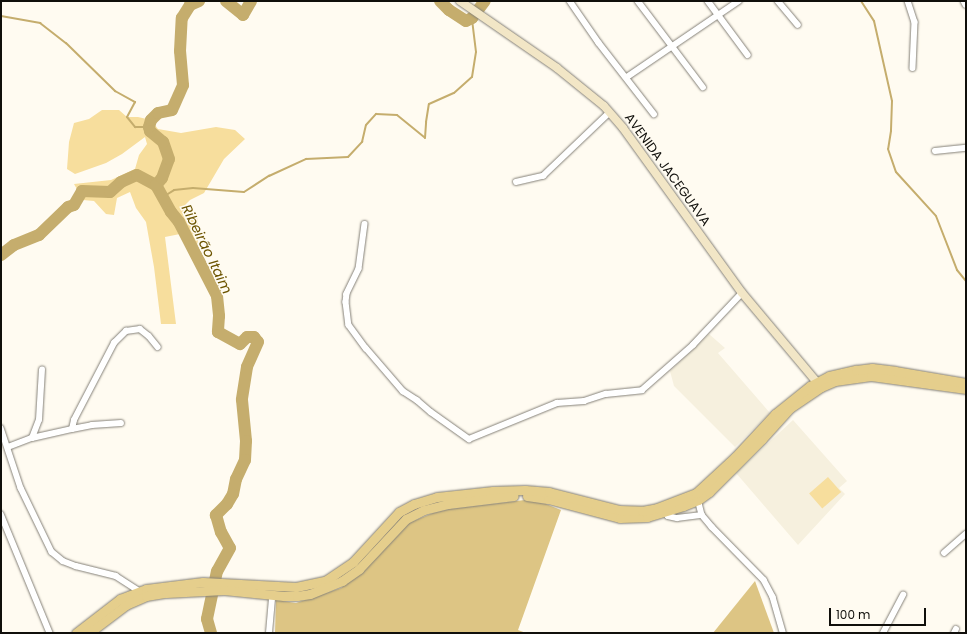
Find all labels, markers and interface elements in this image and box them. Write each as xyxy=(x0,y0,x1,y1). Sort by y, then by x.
street label: AVENIDA JACEGUAVA xyxy=(621,111,713,229)
water label: Ribeirão Itaim xyxy=(178,202,236,296)
scale bar xyxy=(831,600,928,626)
text: 100 m xyxy=(836,606,870,623)

